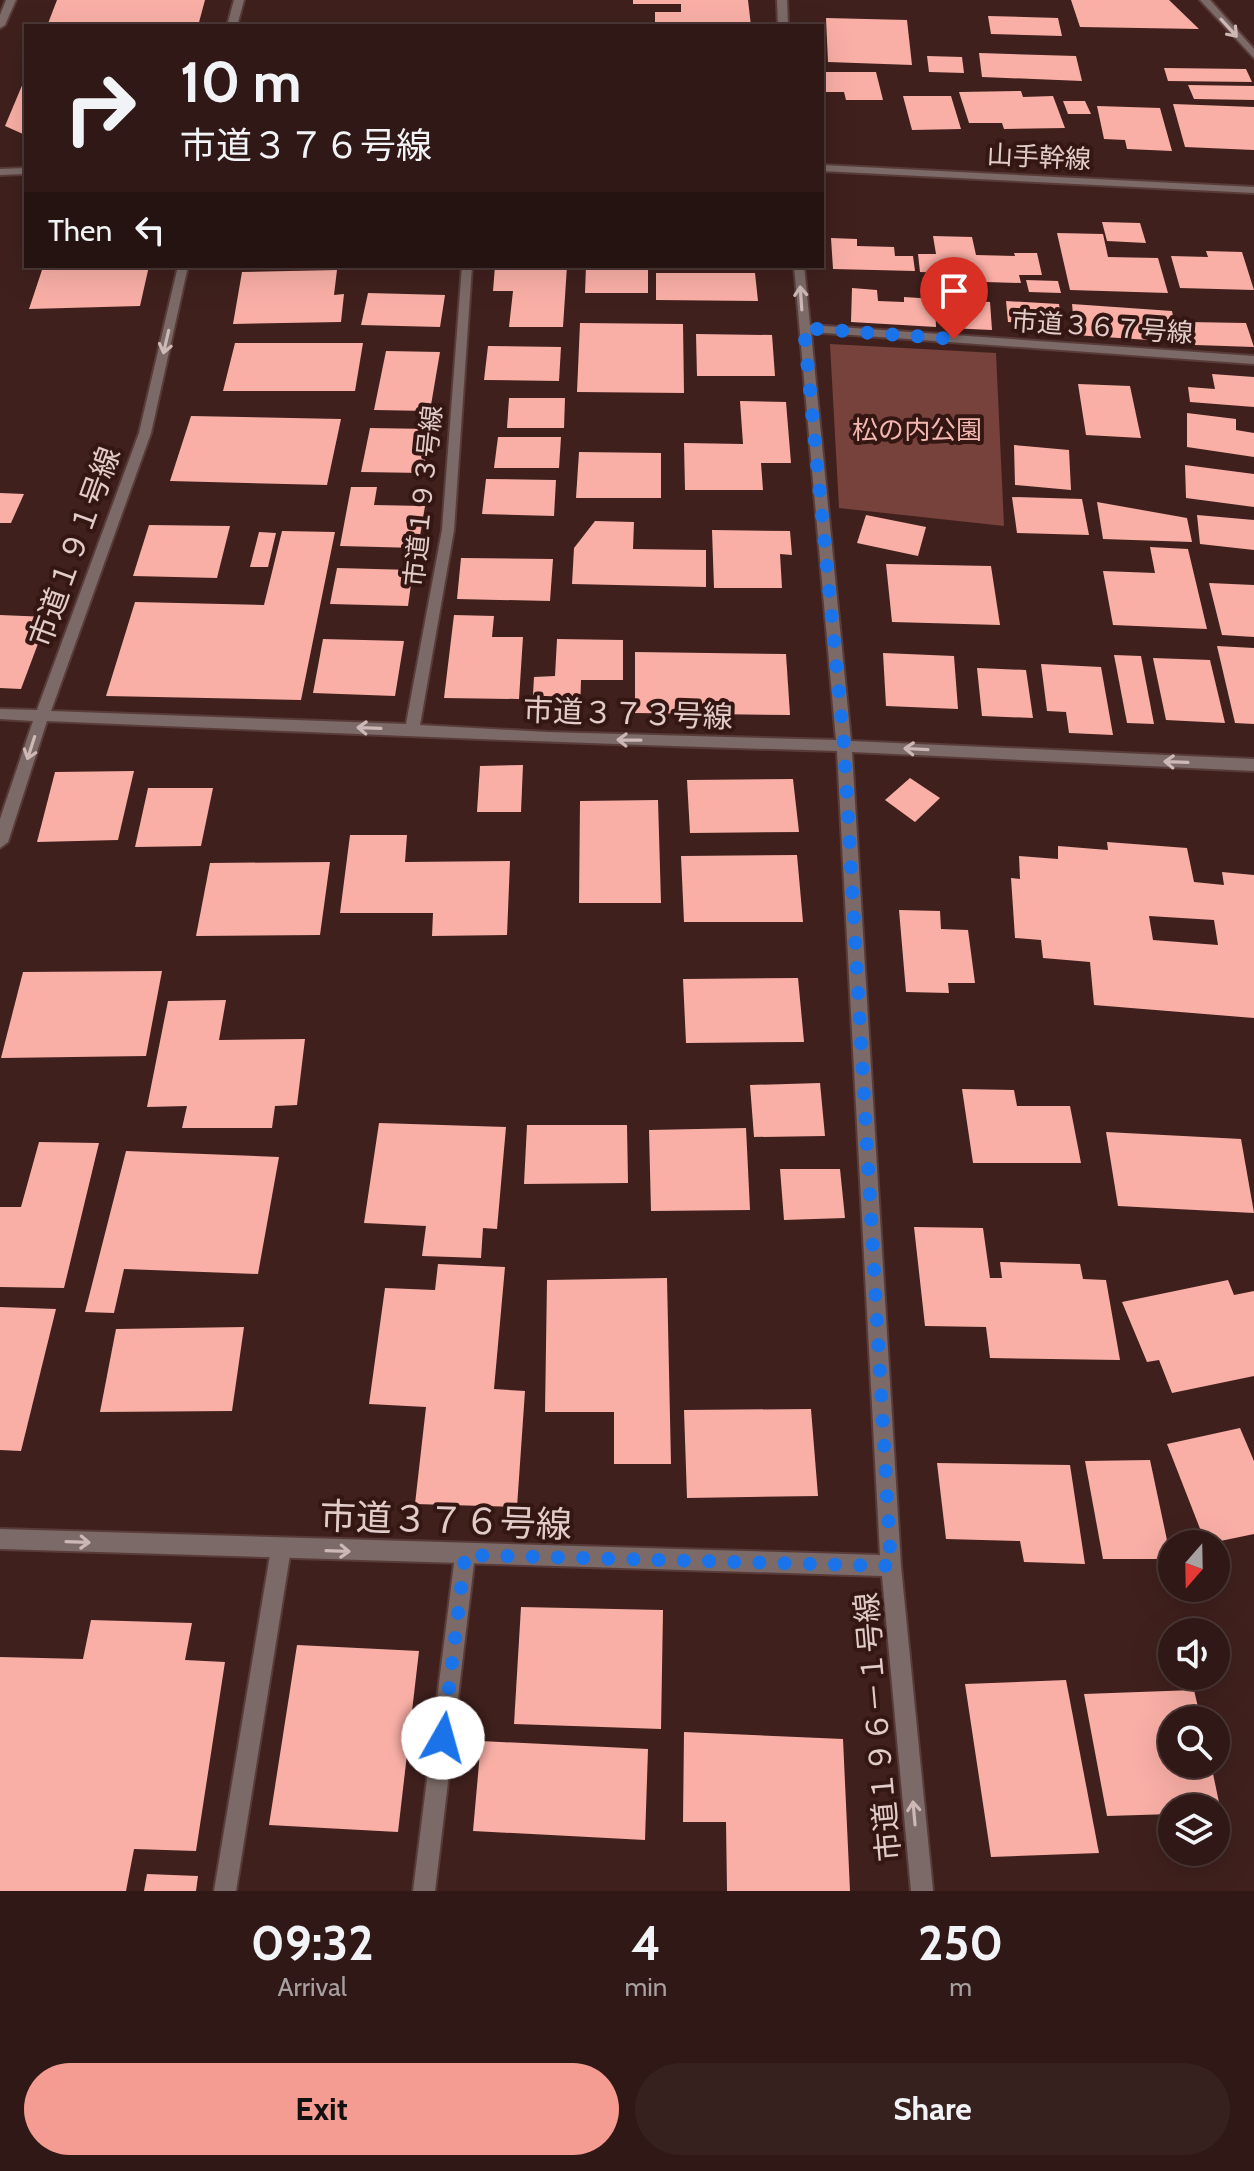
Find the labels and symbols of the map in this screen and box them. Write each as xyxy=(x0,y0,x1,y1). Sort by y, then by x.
one-way arrow xyxy=(1220,17,1238,37)
street label: 山手幹線 xyxy=(986,138,1092,176)
pin xyxy=(920,257,988,339)
one-way arrow xyxy=(793,285,808,312)
street label: 市道３６７号線 xyxy=(1010,305,1194,349)
one-way arrow xyxy=(158,329,173,354)
street label: 市道１９３号線 xyxy=(398,404,448,588)
park label: 松の内公園 xyxy=(852,414,982,446)
street label: 市道１９１号線 xyxy=(21,442,128,652)
street label: 市道３７３号線 xyxy=(522,691,734,736)
one-way arrow xyxy=(356,721,383,736)
one-way arrow xyxy=(616,733,643,748)
one-way arrow xyxy=(23,735,38,760)
one-way arrow xyxy=(903,742,930,757)
one-way arrow xyxy=(1163,754,1190,769)
street label: 市道３７６号線 xyxy=(319,1494,573,1546)
north arrow xyxy=(1158,1530,1230,1602)
one-way arrow xyxy=(64,1535,91,1550)
one-way arrow xyxy=(324,1543,351,1558)
street label: 市道１９６－１号線 xyxy=(847,1591,908,1863)
position arrow xyxy=(401,1696,485,1780)
one-way arrow xyxy=(907,1800,922,1827)

